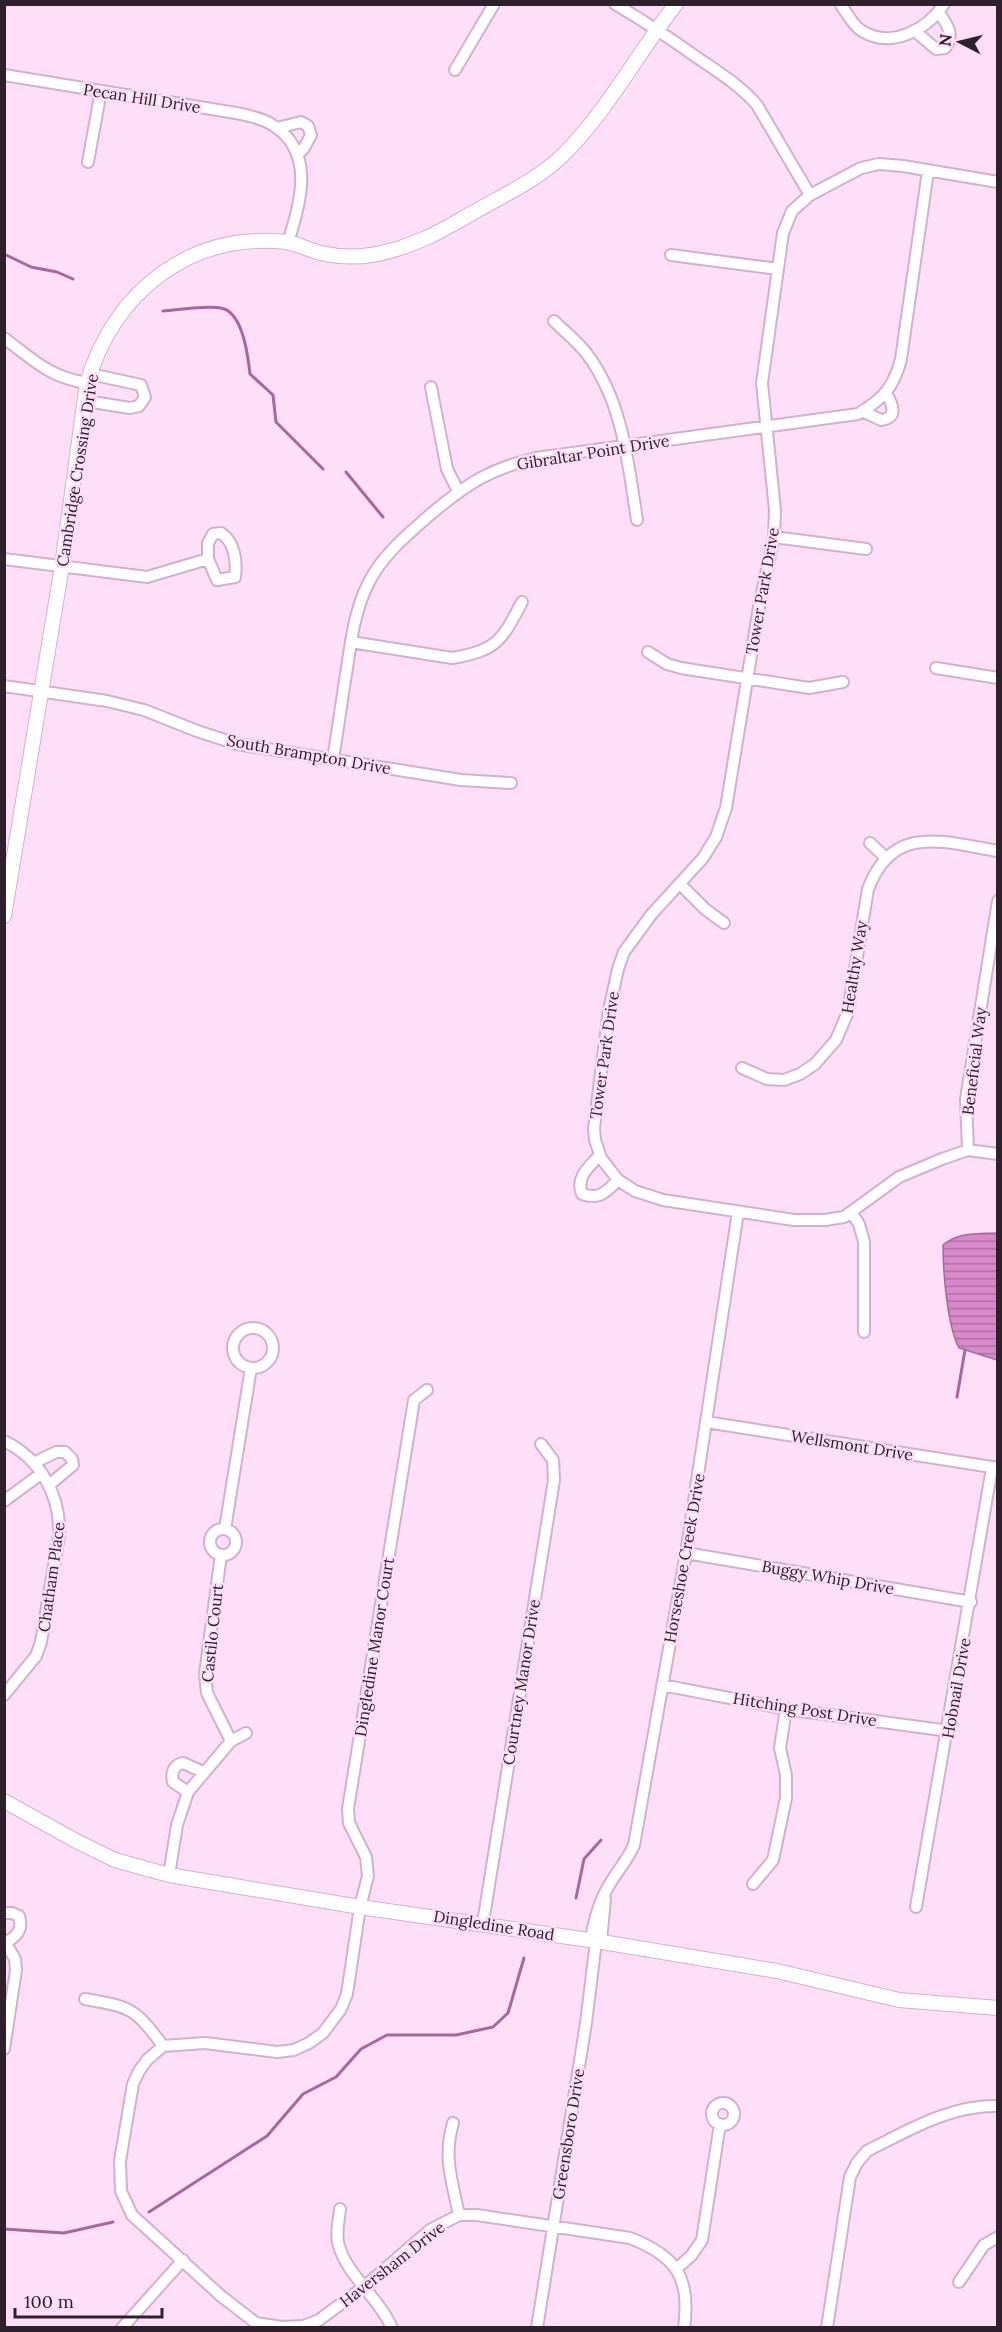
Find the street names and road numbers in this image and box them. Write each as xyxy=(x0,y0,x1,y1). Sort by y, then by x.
street label: Pecan Hill Drive xyxy=(82,79,202,117)
street label: Cambridge Crossing Drive xyxy=(52,372,102,568)
street label: Gibraltar Point Drive xyxy=(515,430,671,474)
street label: Tower Park Drive xyxy=(741,526,783,656)
street label: South Brampton Drive xyxy=(225,730,393,778)
street label: Healthy Way xyxy=(837,919,871,1015)
street label: Tower Park Drive xyxy=(585,990,623,1120)
street label: Beneficial Way xyxy=(957,1005,991,1116)
street label: Wellsmont Drive xyxy=(789,1425,915,1465)
street label: Horseshoe Creek Drive xyxy=(659,1471,709,1644)
street label: Chatham Place xyxy=(33,1520,69,1633)
street label: Dingledine Manor Court xyxy=(350,1555,398,1738)
street label: Buggy Whip Drive xyxy=(760,1555,896,1599)
street label: Castilo Court xyxy=(197,1582,227,1683)
street label: Courtney Manor Drive xyxy=(498,1597,544,1766)
street label: Hobnail Drive xyxy=(937,1636,975,1740)
street label: Hitching Post Drive xyxy=(732,1688,879,1730)
street label: Dingledine Road xyxy=(432,1906,556,1944)
street label: Greensboro Drive xyxy=(548,2067,588,2201)
street label: Haversham Drive xyxy=(335,2217,449,2311)

